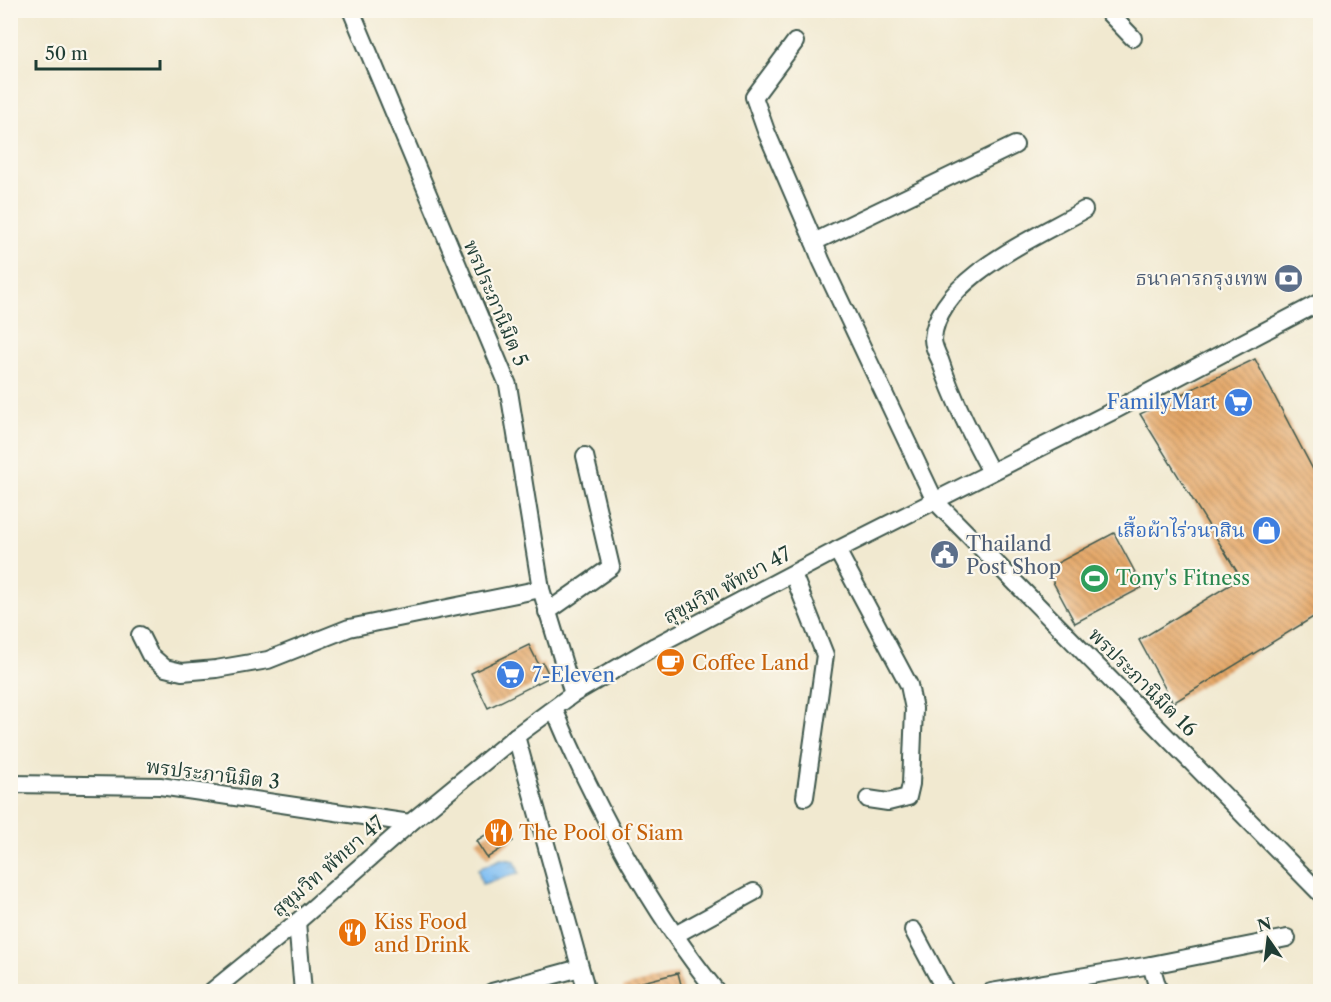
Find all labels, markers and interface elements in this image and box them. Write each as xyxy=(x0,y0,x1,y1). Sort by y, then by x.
scale bar xyxy=(36,33,160,71)
text: 50 m xyxy=(45,43,88,65)
street label: พรประภานิมิต 5 xyxy=(459,236,533,370)
bank icon: ธนาคารกรุงเทพ xyxy=(1273,262,1305,294)
place label: ธนาคารกรุงเทพ xyxy=(1135,266,1268,291)
supermarket icon: FamilyMart xyxy=(1222,386,1254,418)
place label: FamilyMart xyxy=(1107,390,1217,414)
shop icon: เสื้อผ้าไร่วนาสิน xyxy=(1250,514,1282,546)
place label: เสื้อผ้าไร่วนาสิน xyxy=(1116,515,1245,542)
place label: Thailand Post Shop xyxy=(966,532,1061,579)
public building icon: Thailand Post Shop xyxy=(929,539,961,571)
street label: สุขุมวิท พัทยา 47 xyxy=(659,541,796,630)
sports icon: Tony's Fitness xyxy=(1079,562,1111,594)
place label: Tony's Fitness xyxy=(1116,566,1250,590)
street label: พรประภานิมิต 16 xyxy=(1084,623,1202,741)
cafe icon: Coffee Land xyxy=(655,647,687,679)
place label: Coffee Land xyxy=(692,651,809,675)
supermarket icon: 7-Eleven xyxy=(495,659,527,691)
place label: 7-Eleven xyxy=(532,663,615,687)
street label: พรประภานิมิต 3 xyxy=(145,754,281,794)
street label: สุขุมวิท พัทยา 47 xyxy=(267,811,390,922)
restaurant icon: The Pool of Siam xyxy=(482,817,514,849)
place label: The Pool of Siam xyxy=(519,821,684,845)
north arrow xyxy=(1238,909,1298,969)
place label: Kiss Food and Drink xyxy=(374,910,471,957)
text: N xyxy=(1255,913,1274,936)
restaurant icon: Kiss Food and Drink xyxy=(337,917,369,949)

